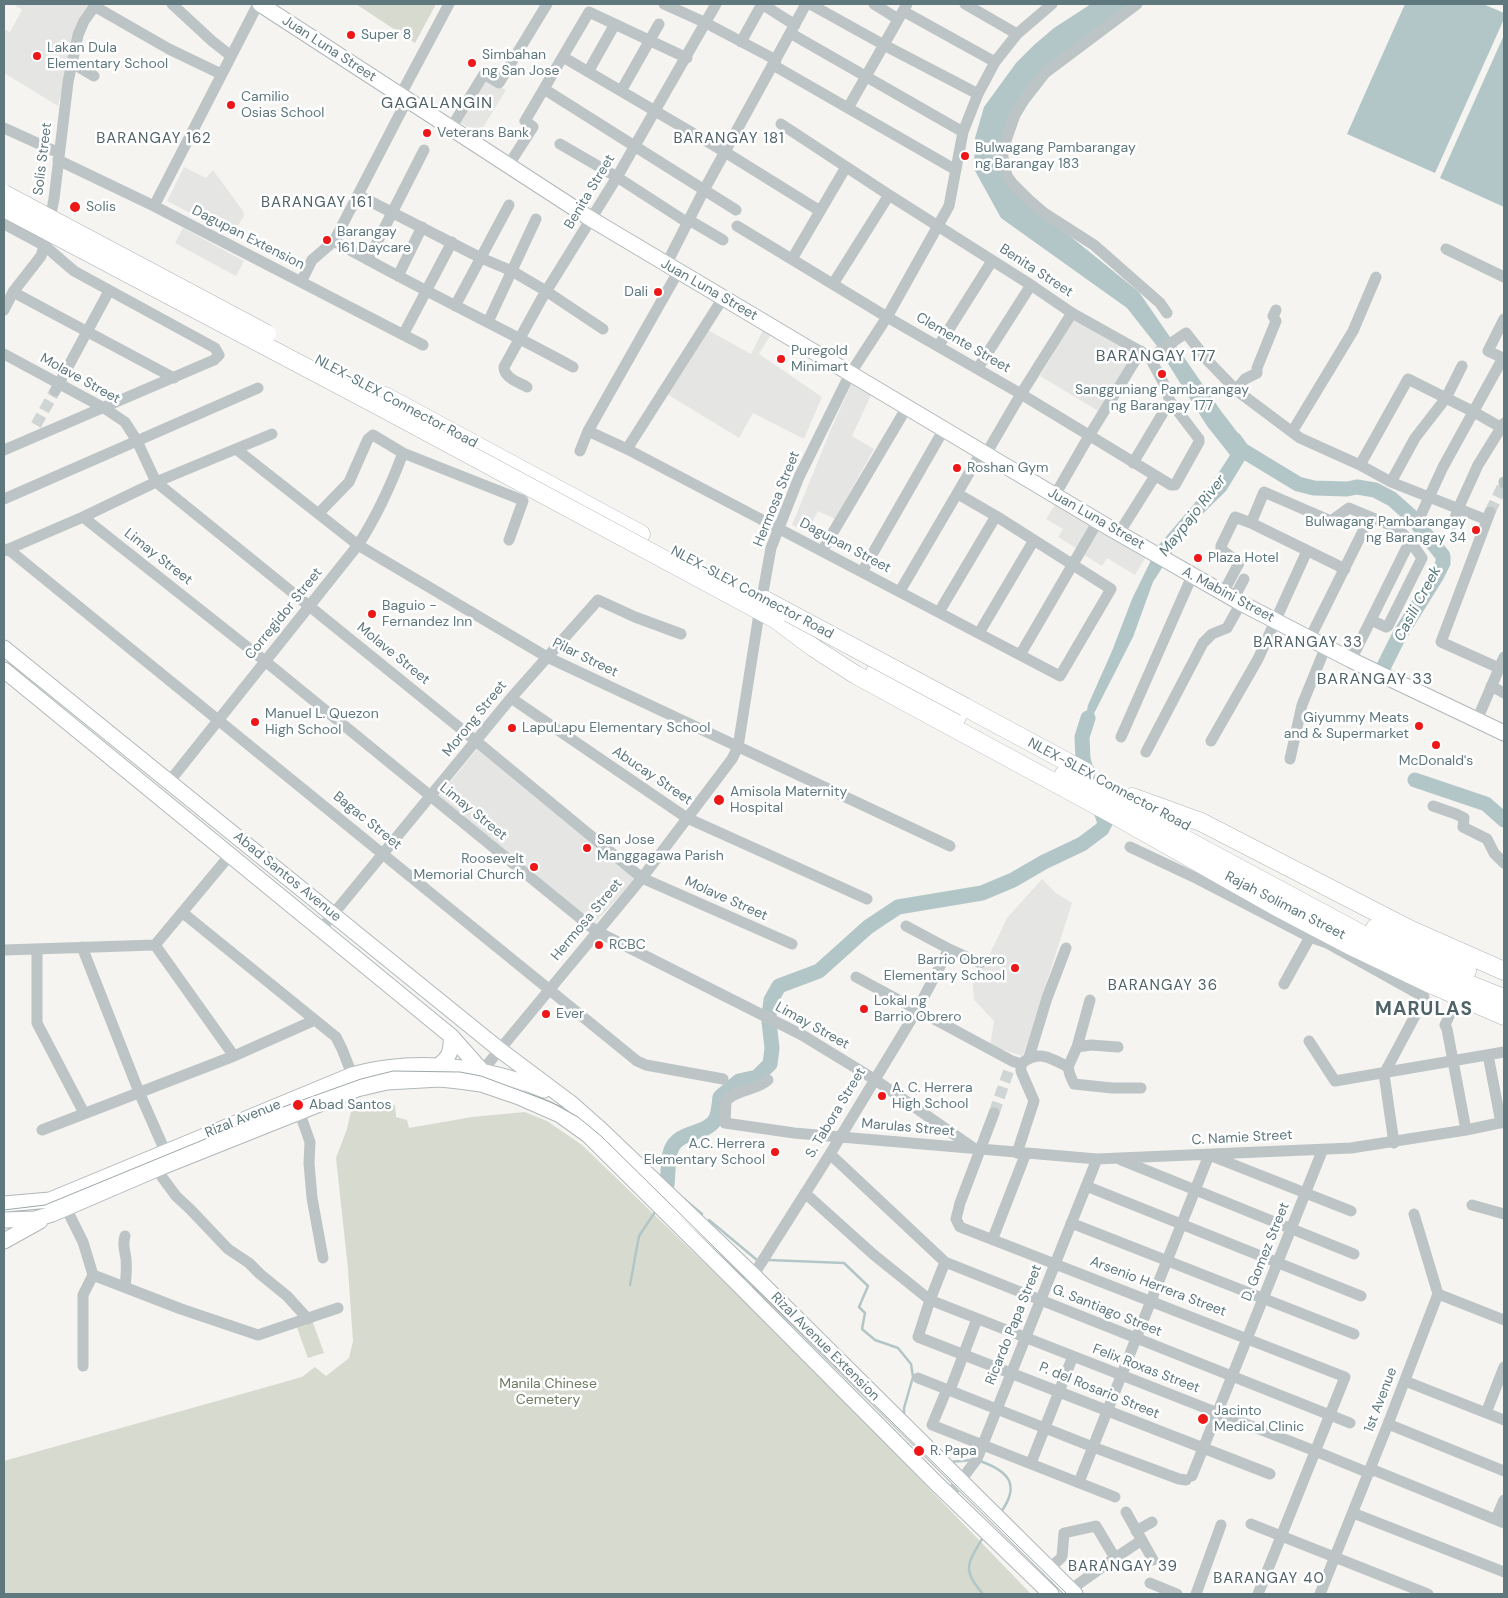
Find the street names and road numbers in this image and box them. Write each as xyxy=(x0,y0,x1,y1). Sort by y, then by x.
street label: Juan Luna Street xyxy=(279,12,379,86)
street label: Solis Street xyxy=(30,122,56,196)
street label: Benita Street xyxy=(561,152,619,232)
street label: Dagupan Extension xyxy=(189,202,307,274)
street label: Benita Street xyxy=(996,241,1076,301)
street label: Juan Luna Street xyxy=(658,256,760,324)
street label: Clemente Street xyxy=(913,309,1013,377)
street label: Molave Street xyxy=(37,350,123,408)
street label: NLEX-SLEX Connector Road xyxy=(312,352,480,452)
street label: Hermosa Street xyxy=(750,449,804,549)
street label: Juan Luna Street xyxy=(1045,485,1147,553)
street label: Dagupan Street xyxy=(797,515,893,577)
street label: Limay Street xyxy=(121,525,195,589)
street label: NLEX-SLEX Connector Road xyxy=(668,543,836,643)
street label: A. Mabini Street xyxy=(1179,564,1277,626)
street label: Corregidor Street xyxy=(242,565,326,663)
street label: Molave Street xyxy=(353,619,433,689)
street label: Pilar Street xyxy=(550,635,620,681)
street label: Morong Street xyxy=(439,678,511,760)
street label: NLEX-SLEX Connector Road xyxy=(1025,735,1193,835)
street label: Abucay Street xyxy=(609,743,695,809)
street label: Limay Street xyxy=(436,780,510,844)
street label: Bagac Street xyxy=(330,788,404,854)
street label: Abad Santos Avenue xyxy=(230,828,344,926)
street label: Rajah Soliman Street xyxy=(1222,868,1348,944)
street label: Molave Street xyxy=(682,873,770,925)
street label: Hermosa Street xyxy=(548,876,626,964)
street label: Limay Street xyxy=(772,999,852,1053)
street label: S. Tabora Street xyxy=(802,1065,870,1161)
street label: Rizal Avenue xyxy=(203,1096,283,1142)
street label: Marulas Street xyxy=(861,1116,955,1140)
street label: C. Namie Street xyxy=(1191,1127,1293,1149)
street label: D. Gomez Street xyxy=(1239,1200,1293,1304)
street label: Arsenio Herrera Street xyxy=(1087,1253,1229,1321)
street label: Ricardo Papa Street xyxy=(982,1262,1046,1388)
street label: G. Santiago Street xyxy=(1050,1281,1164,1341)
street label: Rizal Avenue Extension xyxy=(767,1289,883,1405)
street label: Felix Roxas Street xyxy=(1090,1341,1202,1397)
street label: P. del Rosario Street xyxy=(1036,1359,1162,1423)
street label: 1st Avenue xyxy=(1361,1365,1401,1435)

